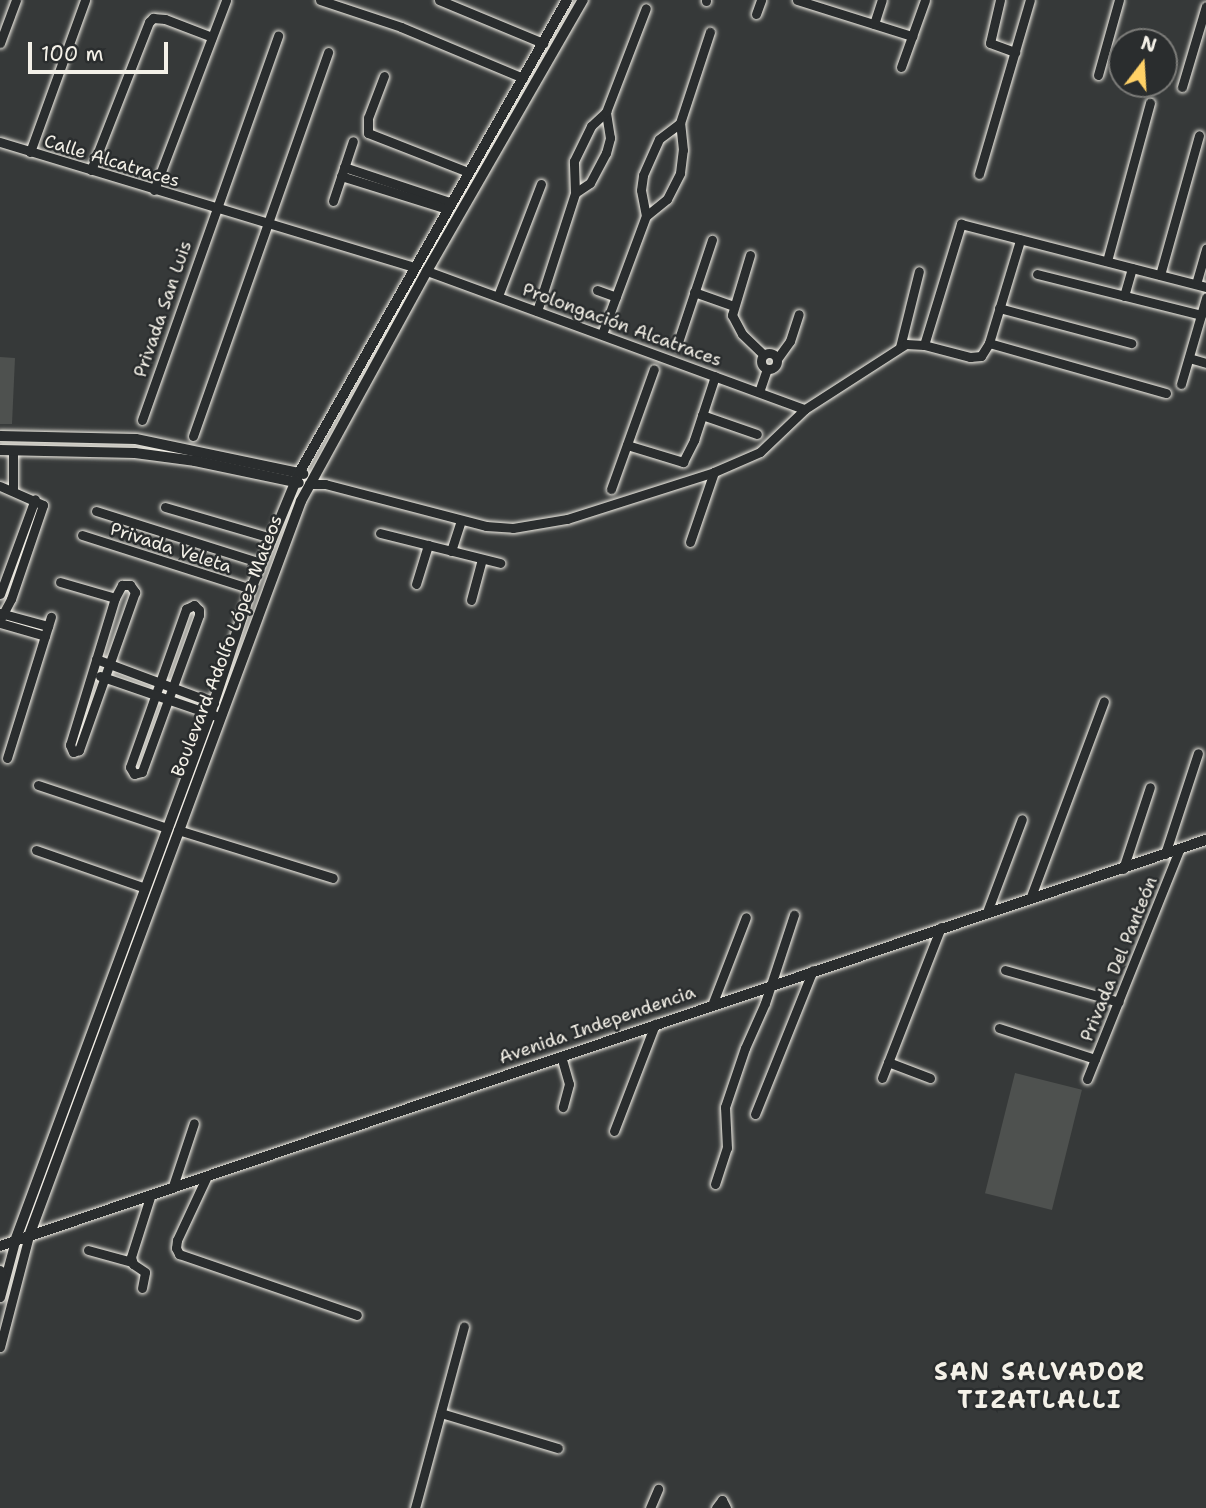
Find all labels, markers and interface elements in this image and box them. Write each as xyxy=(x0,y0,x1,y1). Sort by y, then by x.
scale bar xyxy=(32,28,172,72)
north arrow xyxy=(1108,28,1178,98)
text: N xyxy=(1138,30,1160,59)
text: 100 m xyxy=(41,40,104,68)
street label: Calle Alcatraces xyxy=(42,130,182,192)
street label: Privada San Luis xyxy=(129,238,197,380)
street label: Prolongación Alcatraces xyxy=(519,279,725,371)
street label: Boulevard Adolfo López Mateos xyxy=(167,512,287,780)
street label: Privada Veleta xyxy=(107,518,235,578)
street label: Privada Del Panteón xyxy=(1076,873,1162,1045)
street label: Avenida Independencia xyxy=(496,981,698,1069)
district label: SAN SALVADOR TIZATLALLI xyxy=(935,1359,1145,1415)

